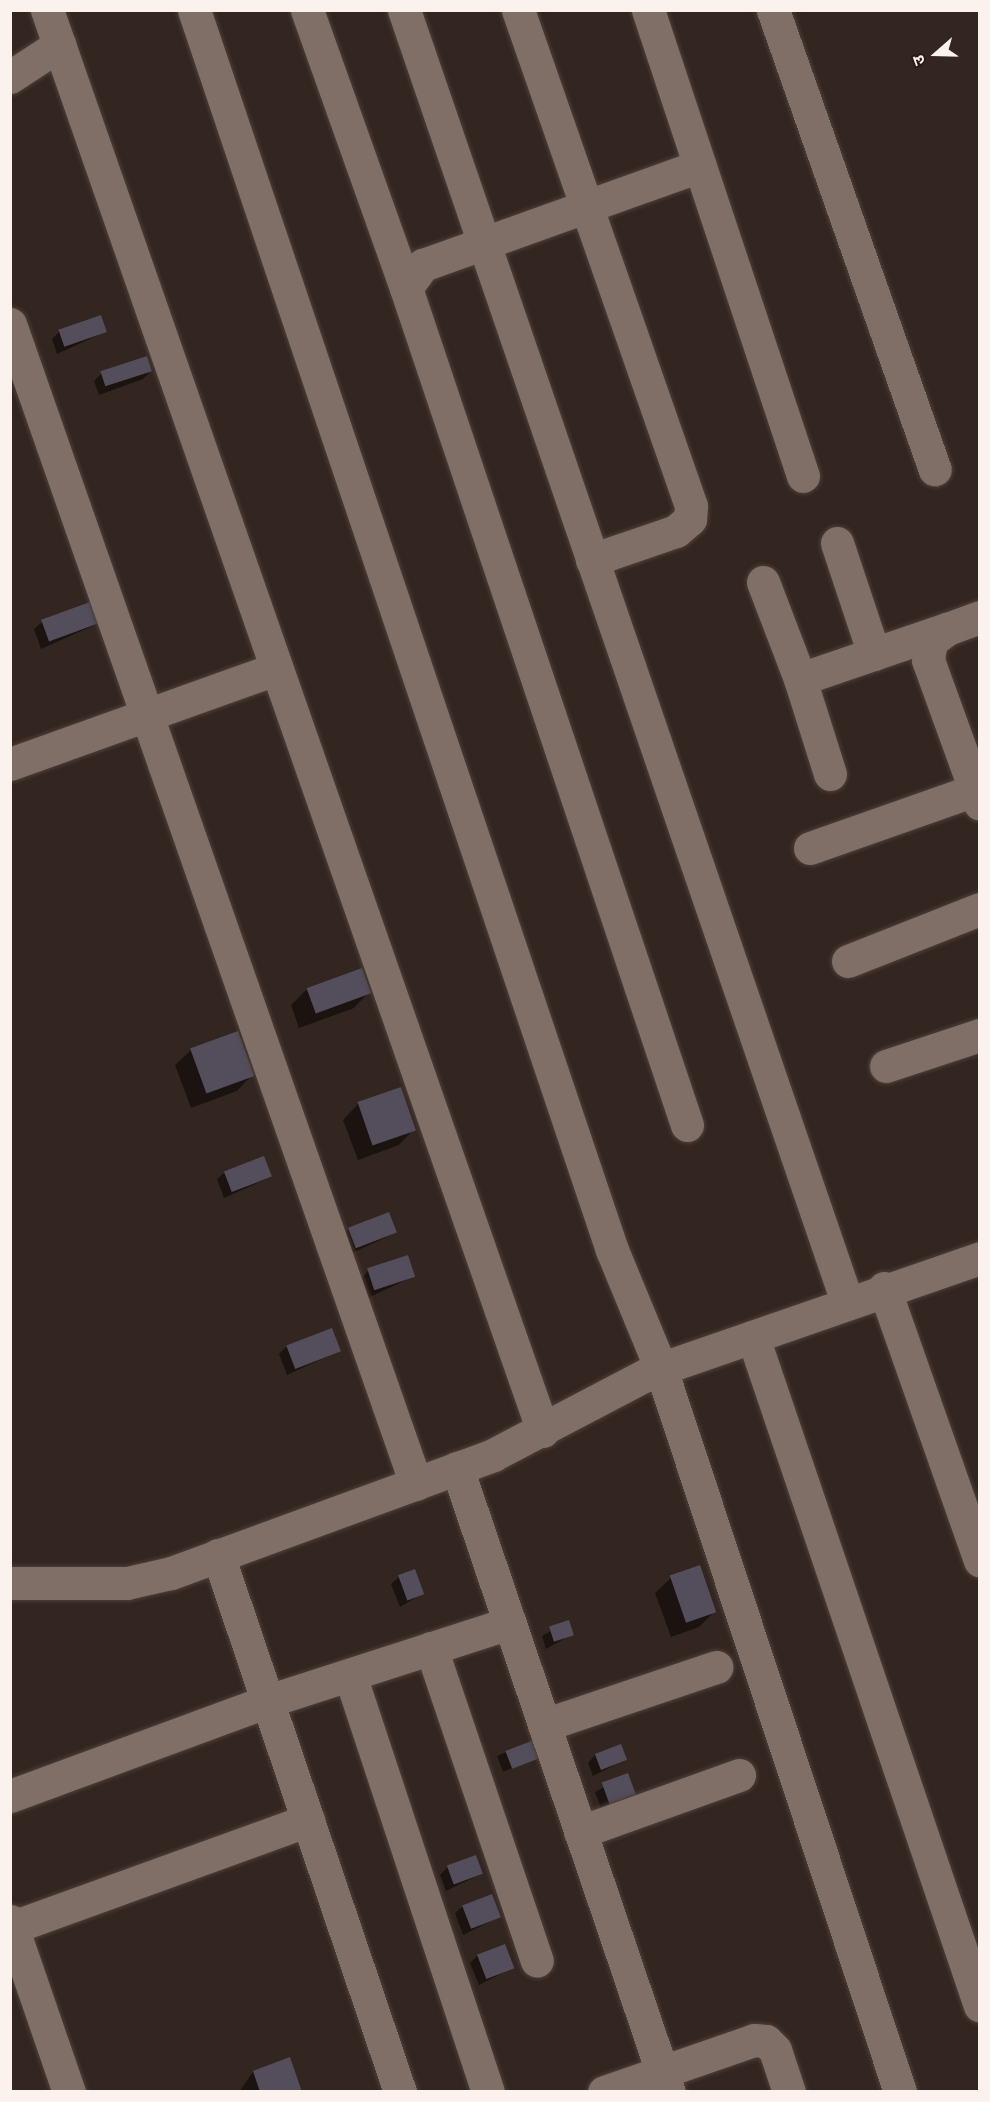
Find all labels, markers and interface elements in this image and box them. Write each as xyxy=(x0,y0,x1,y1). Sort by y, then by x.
north arrow xyxy=(906,24,966,84)
text: उ xyxy=(908,53,929,68)

